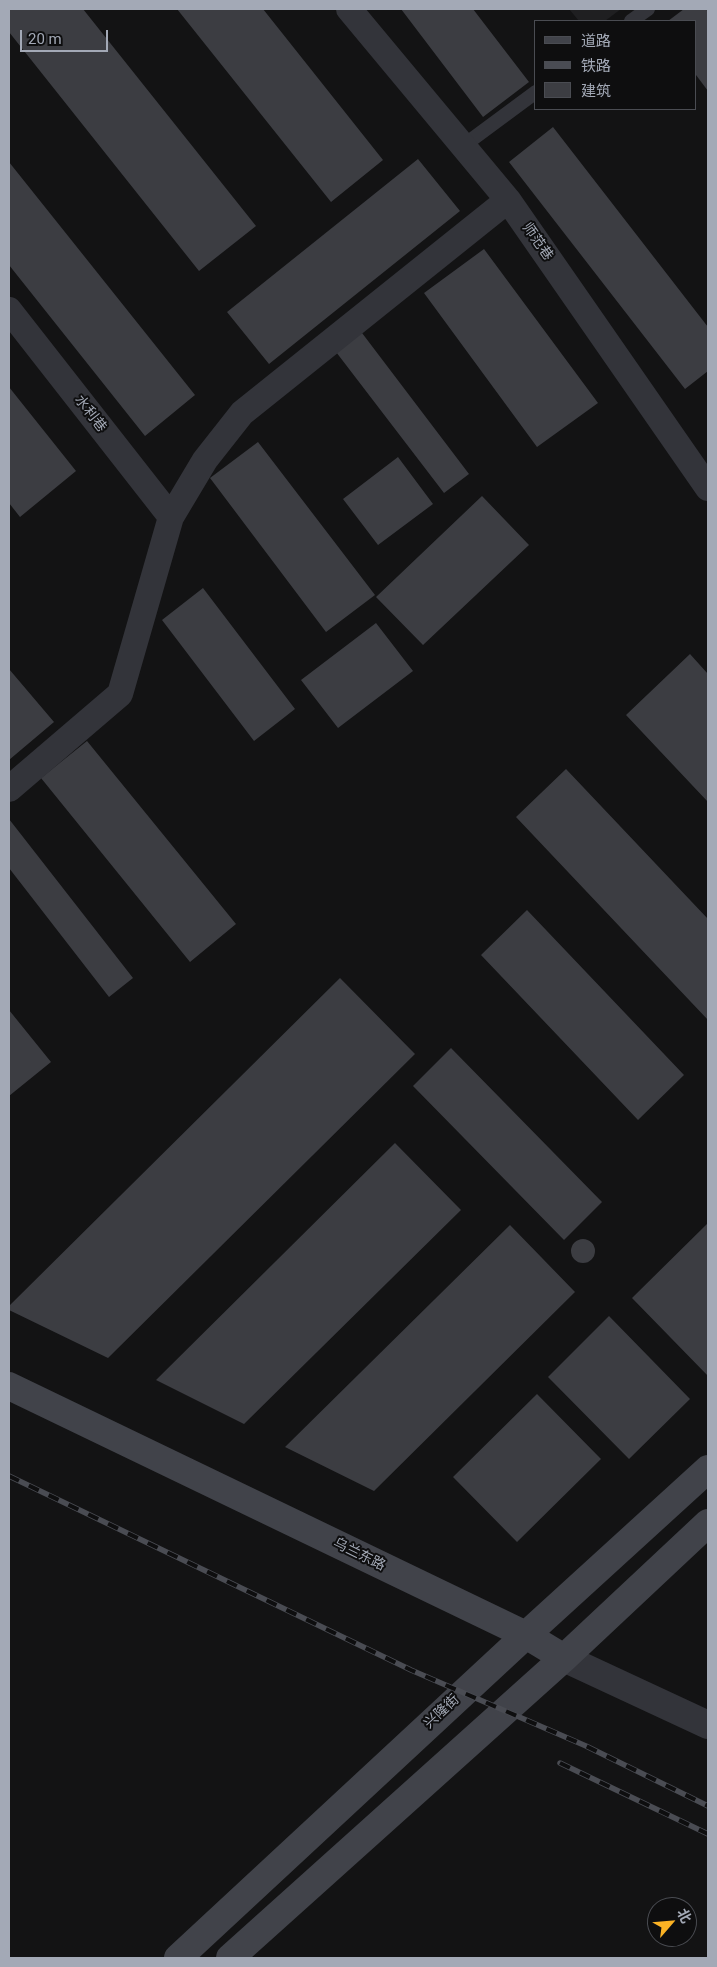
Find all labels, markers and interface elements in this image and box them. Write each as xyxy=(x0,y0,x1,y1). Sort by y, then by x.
scale bar xyxy=(22,20,110,52)
legend xyxy=(534,20,697,110)
text: 20 m xyxy=(28,30,62,48)
text: 道路 xyxy=(581,32,611,50)
text: 铁路 xyxy=(581,57,611,75)
text: 建筑 xyxy=(581,82,611,100)
street label: 师范巷 xyxy=(518,220,556,264)
street label: 水利巷 xyxy=(70,392,110,436)
street label: 乌兰东路 xyxy=(330,1535,388,1575)
street label: 兴隆街 xyxy=(421,1692,463,1732)
north arrow xyxy=(647,1897,697,1947)
text: 北 xyxy=(674,1906,695,1926)

